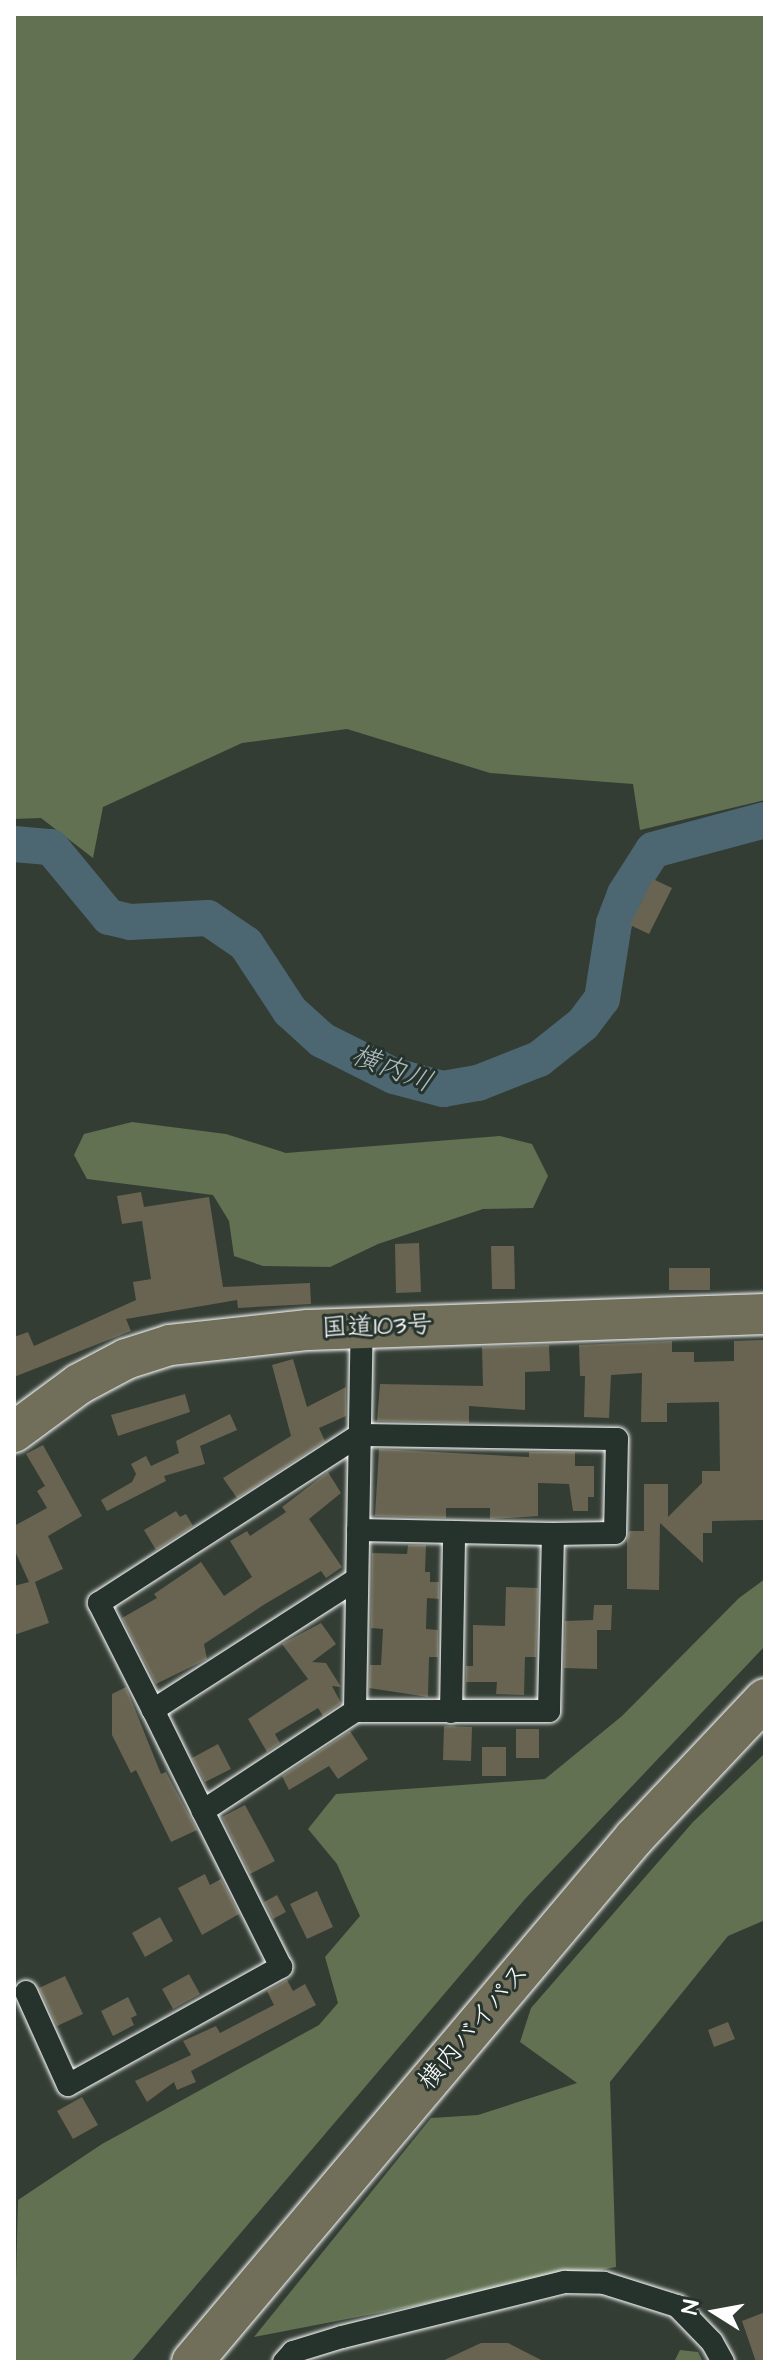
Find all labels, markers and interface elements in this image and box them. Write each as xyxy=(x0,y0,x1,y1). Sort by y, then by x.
water label: 横内川 xyxy=(347,1038,437,1100)
street label: 国道103号 xyxy=(321,1309,433,1345)
street label: 横内バイパス xyxy=(412,1957,536,2097)
north arrow xyxy=(675,2272,755,2352)
text: N xyxy=(674,2298,707,2317)

